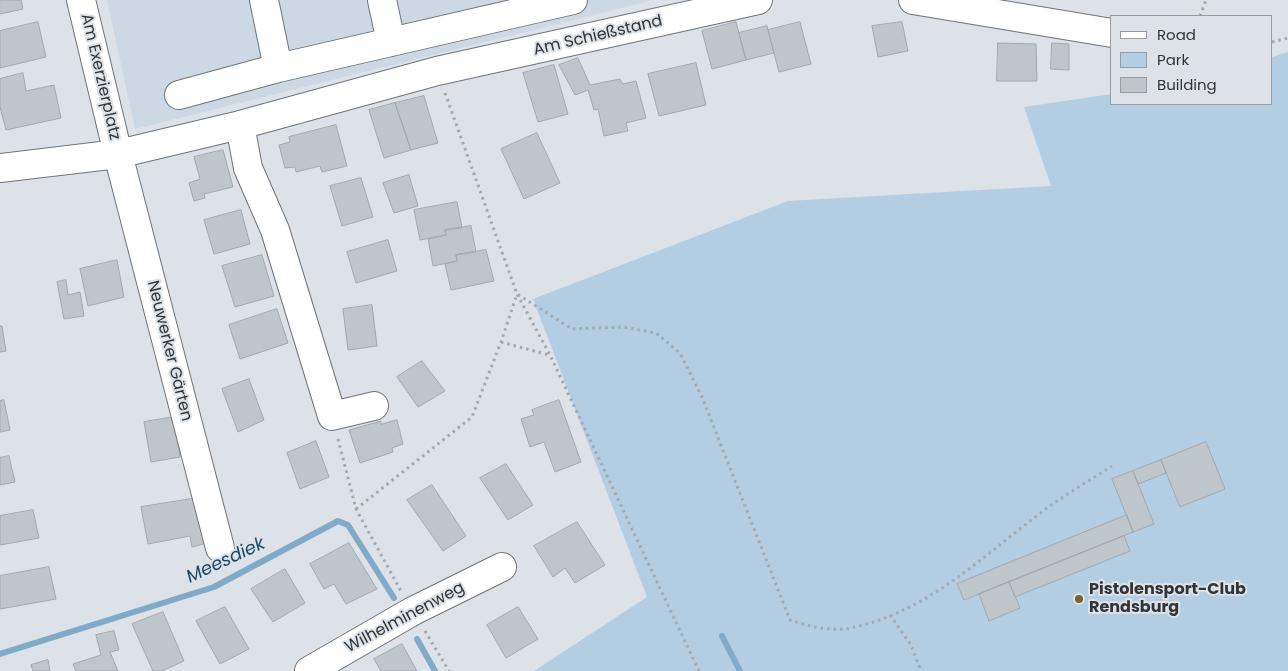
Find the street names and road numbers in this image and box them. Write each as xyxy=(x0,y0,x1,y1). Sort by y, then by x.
street label: Am Exerzierplatz xyxy=(76,12,124,142)
street label: Am Schießstand xyxy=(532,12,664,60)
street label: Neuwerker Gärten xyxy=(142,279,196,423)
street label: Wilhelminenweg xyxy=(342,578,468,658)

